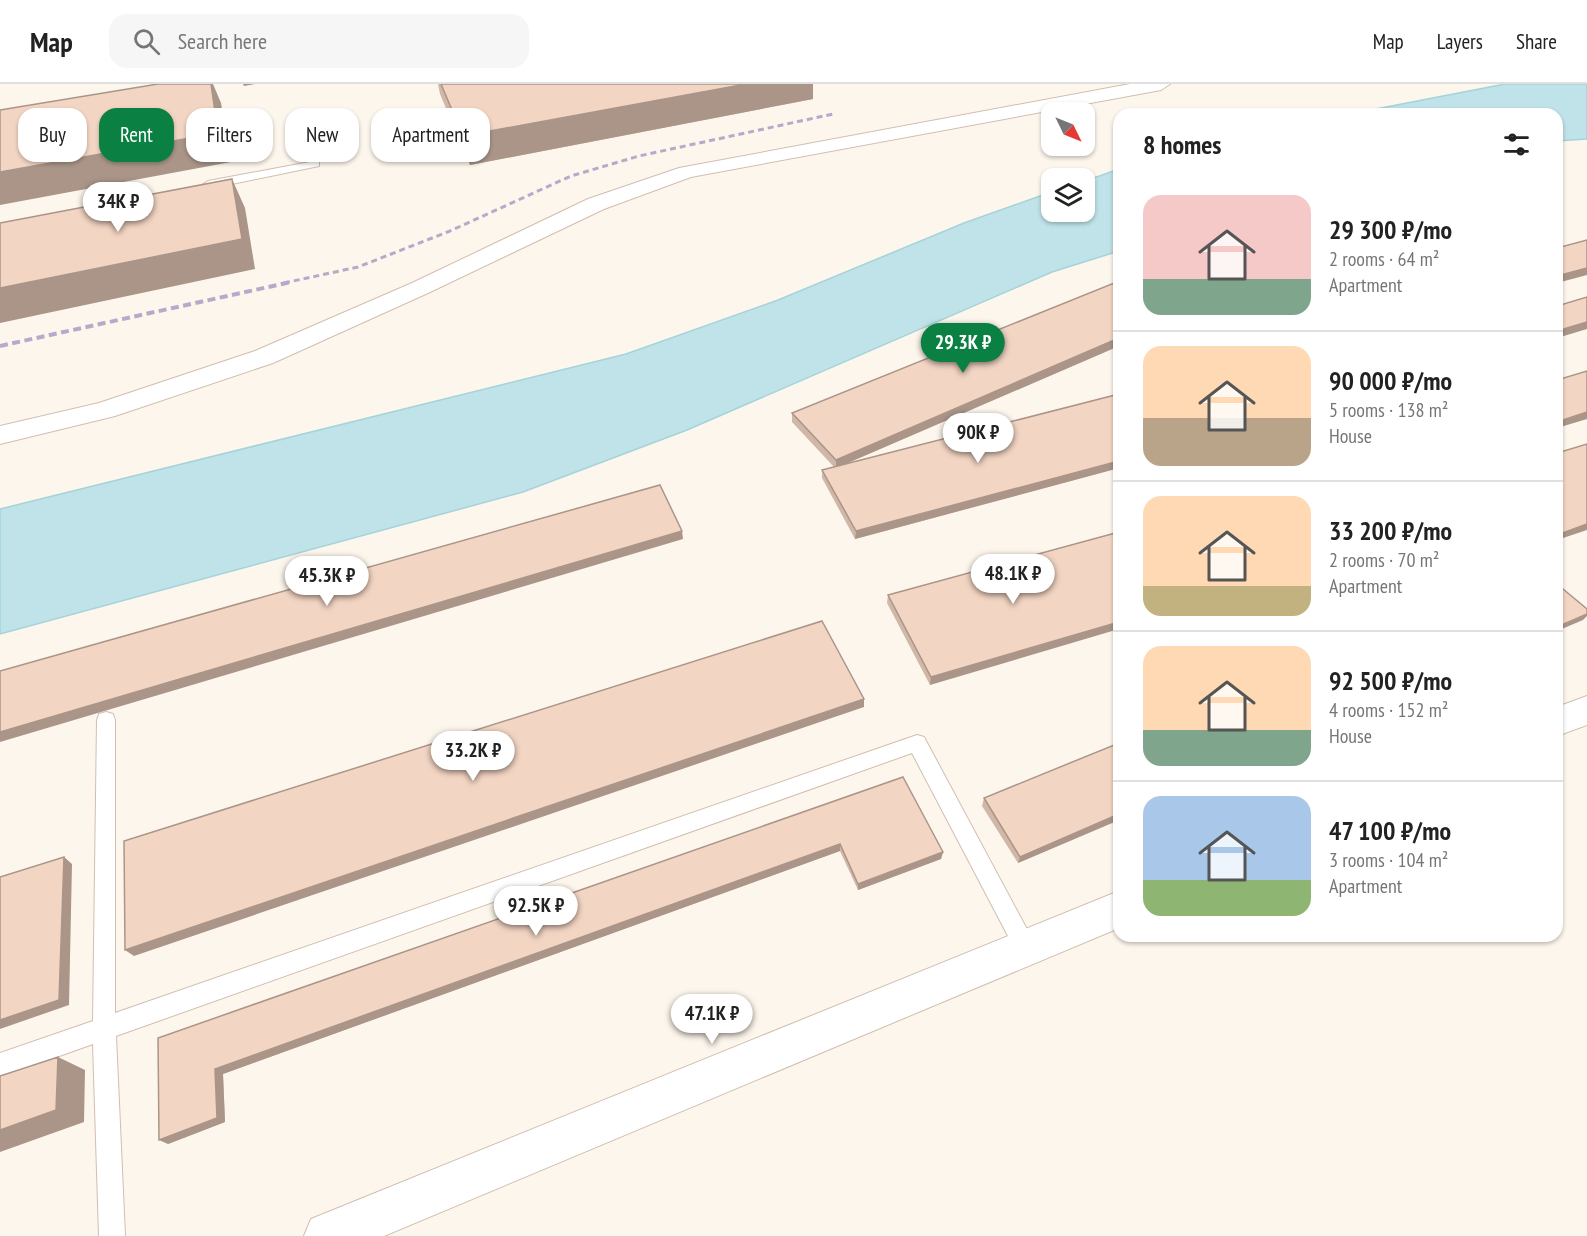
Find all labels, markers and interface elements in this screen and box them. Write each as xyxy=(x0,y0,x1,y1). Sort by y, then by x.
search box xyxy=(109,14,529,68)
text: Map xyxy=(30,23,73,60)
icon: search xyxy=(130,25,163,58)
text: Search here xyxy=(178,27,267,55)
text: Map xyxy=(1373,28,1404,55)
text: Layers xyxy=(1437,28,1483,55)
text: Share xyxy=(1516,28,1557,55)
north arrow xyxy=(1041,102,1095,156)
map controls xyxy=(1041,102,1095,222)
chip: Buy xyxy=(18,108,87,162)
chip: Rent xyxy=(99,108,174,162)
chip: Filters xyxy=(186,108,273,162)
chip: New xyxy=(285,108,359,162)
chip: Apartment xyxy=(371,108,490,162)
text: 8 homes xyxy=(1143,128,1221,161)
icon: filters xyxy=(1500,128,1533,161)
button: layers xyxy=(1041,168,1095,222)
pin: 34K ₽ xyxy=(76,182,160,233)
text: 34K ₽ xyxy=(97,188,139,214)
text: 29 300 ₽/mo xyxy=(1329,213,1452,246)
icon: home xyxy=(1191,219,1263,291)
text: 2 rooms · 64 m² xyxy=(1329,246,1439,272)
text: Apartment xyxy=(1329,272,1402,298)
pin: 29.3K ₽ xyxy=(908,323,1018,374)
text: 29.3K ₽ xyxy=(935,329,991,355)
text: 90 000 ₽/mo xyxy=(1329,364,1452,397)
icon: home xyxy=(1191,370,1263,442)
text: 5 rooms · 138 m² xyxy=(1329,397,1448,423)
pin: 90K ₽ xyxy=(936,413,1020,464)
text: 90K ₽ xyxy=(957,419,999,445)
text: House xyxy=(1329,423,1372,449)
text: 33 200 ₽/mo xyxy=(1329,514,1452,547)
icon: home xyxy=(1191,520,1263,592)
text: 2 rooms · 70 m² xyxy=(1329,547,1439,573)
pin: 48.1K ₽ xyxy=(958,554,1068,605)
pin: 45.3K ₽ xyxy=(272,556,382,607)
text: 48.1K ₽ xyxy=(985,560,1041,586)
text: 45.3K ₽ xyxy=(299,562,355,588)
text: Apartment xyxy=(1329,573,1402,599)
text: 92 500 ₽/mo xyxy=(1329,664,1452,697)
icon: home xyxy=(1191,670,1263,742)
text: 4 rooms · 152 m² xyxy=(1329,697,1448,723)
text: House xyxy=(1329,723,1372,749)
pin: 33.2K ₽ xyxy=(418,731,528,782)
text: 33.2K ₽ xyxy=(445,737,501,763)
text: 47 100 ₽/mo xyxy=(1329,814,1451,847)
icon: home xyxy=(1191,820,1263,892)
text: 3 rooms · 104 m² xyxy=(1329,847,1448,873)
text: Apartment xyxy=(1329,873,1402,899)
pin: 92.5K ₽ xyxy=(481,886,591,937)
text: 92.5K ₽ xyxy=(508,892,564,918)
pin: 47.1K ₽ xyxy=(657,994,767,1045)
text: 47.1K ₽ xyxy=(685,1000,739,1026)

